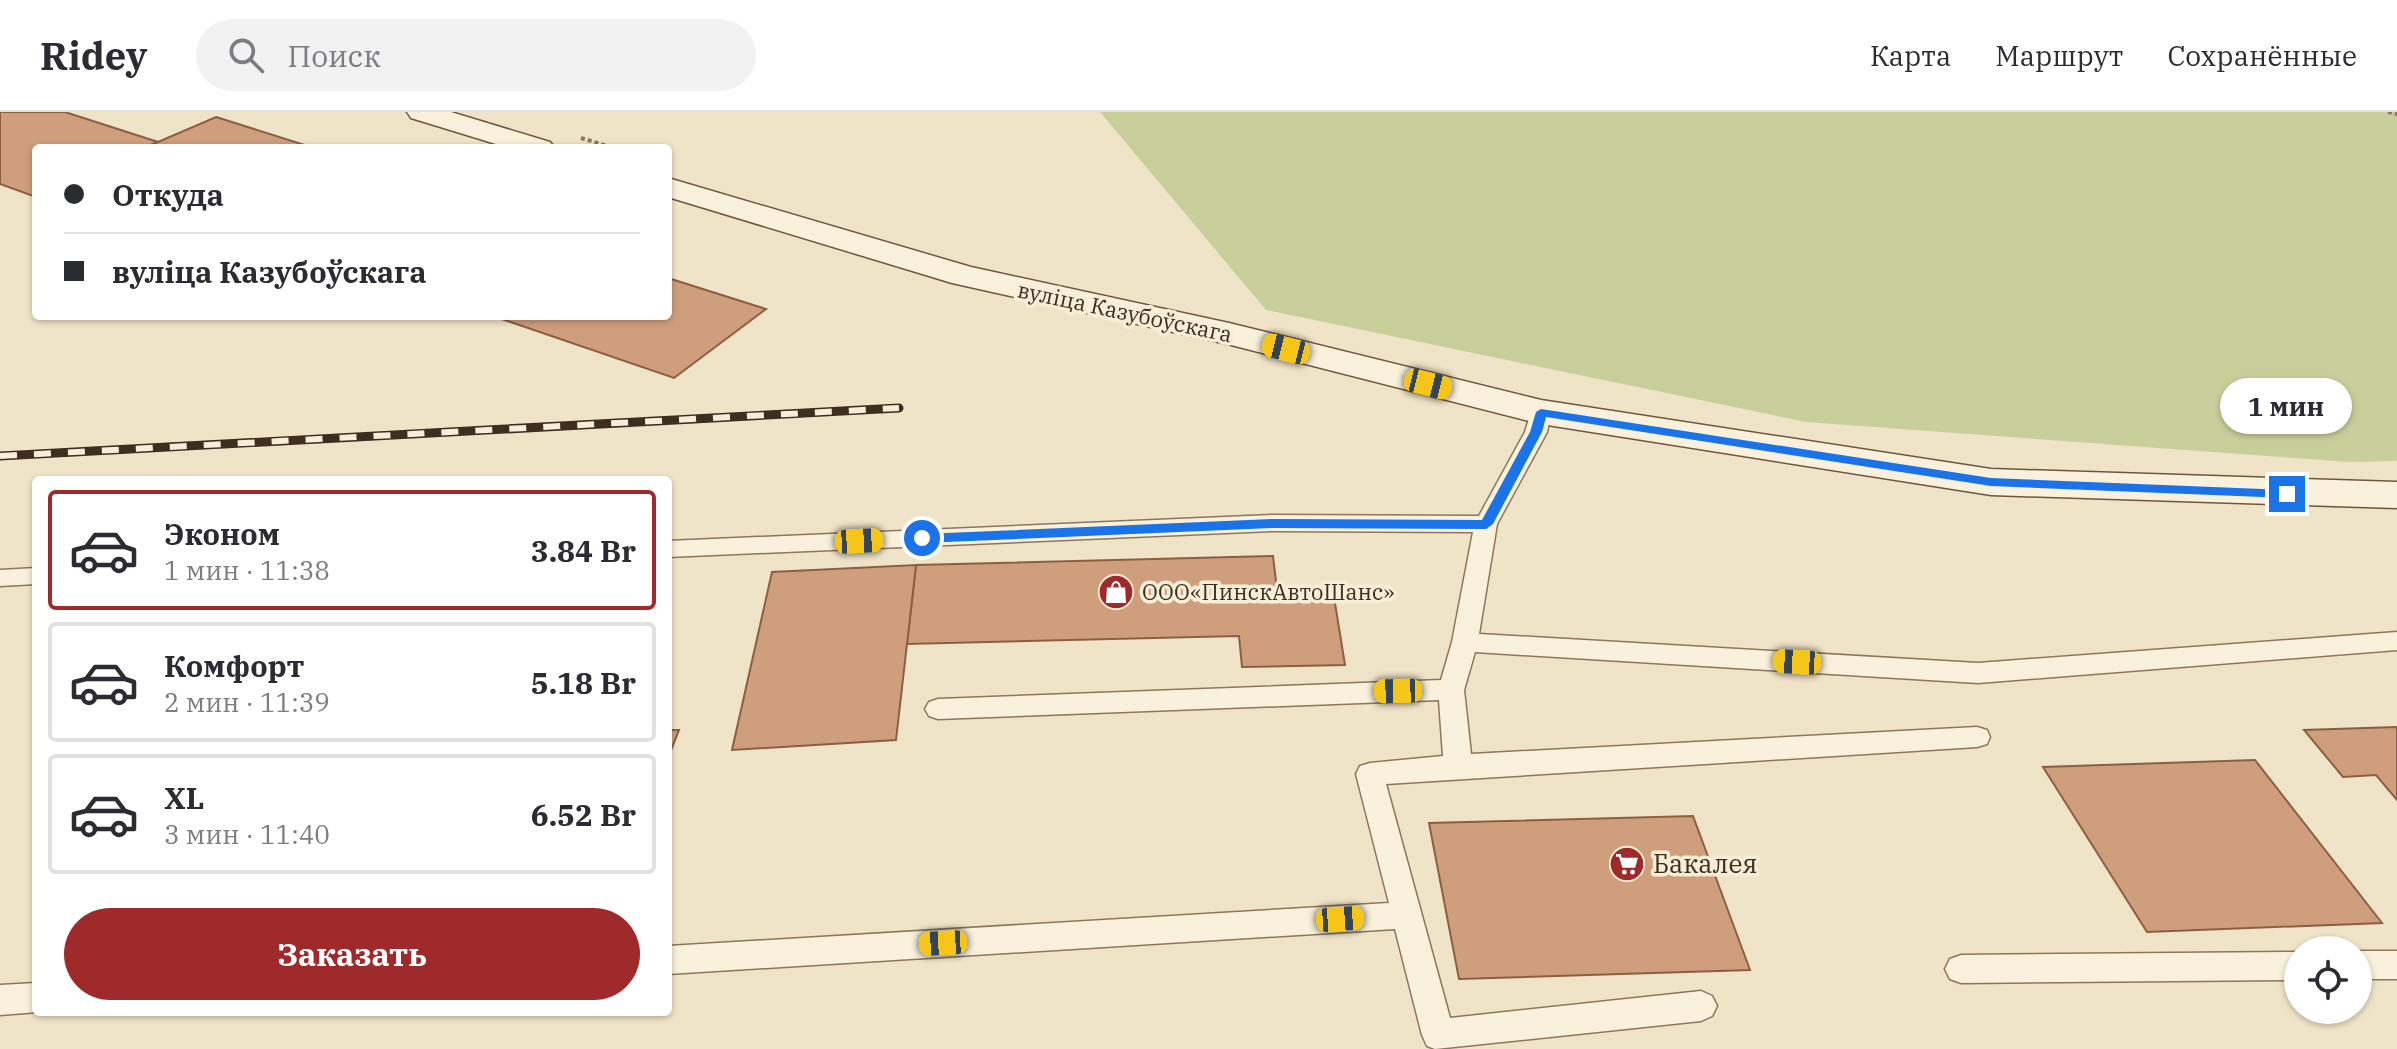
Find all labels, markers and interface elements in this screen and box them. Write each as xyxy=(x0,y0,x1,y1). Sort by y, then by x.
search box xyxy=(196,19,756,91)
text: Ridey xyxy=(40,31,148,80)
icon: search xyxy=(224,33,268,77)
text: Поиск xyxy=(288,36,381,75)
text: Карта xyxy=(1870,37,1951,74)
text: Маршрут xyxy=(1995,37,2123,74)
text: Сохранённые xyxy=(2167,37,2357,74)
text: Откуда xyxy=(112,175,224,214)
text: вуліца Казубоўскага xyxy=(112,252,427,291)
street label: вуліца Казубоўскага xyxy=(1015,275,1235,348)
car xyxy=(1260,332,1312,366)
car xyxy=(1402,367,1454,401)
callout: 1 мин xyxy=(2221,378,2353,434)
text: 1 мин xyxy=(2248,389,2324,423)
route end xyxy=(2269,476,2305,512)
icon: car xyxy=(68,514,140,586)
text: Эконом xyxy=(164,514,280,553)
route start xyxy=(904,520,940,556)
car xyxy=(834,528,884,554)
text: 3.84 Br xyxy=(531,531,636,570)
text: 1 мин · 11:38 xyxy=(164,553,330,587)
shop icon: ООО«ПинскАвтоШанс» xyxy=(1097,573,1135,611)
place label: ООО«ПинскАвтоШанс» xyxy=(1142,577,1395,606)
icon: car xyxy=(68,646,140,718)
text: Комфорт xyxy=(164,646,305,685)
car xyxy=(1772,649,1822,675)
text: 5.18 Br xyxy=(531,663,636,702)
car xyxy=(1374,679,1422,703)
text: 2 мин · 11:39 xyxy=(164,685,330,719)
icon: car xyxy=(68,778,140,850)
text: XL xyxy=(164,778,204,817)
text: 6.52 Br xyxy=(531,795,636,834)
text: 3 мин · 11:40 xyxy=(164,817,330,851)
supermarket icon: Бакалея xyxy=(1608,845,1646,883)
place label: Бакалея xyxy=(1653,846,1758,880)
car xyxy=(1315,905,1365,933)
button: Заказать xyxy=(64,908,640,1000)
car xyxy=(918,930,968,956)
map controls xyxy=(2284,936,2372,1024)
button: locate xyxy=(2284,936,2372,1024)

